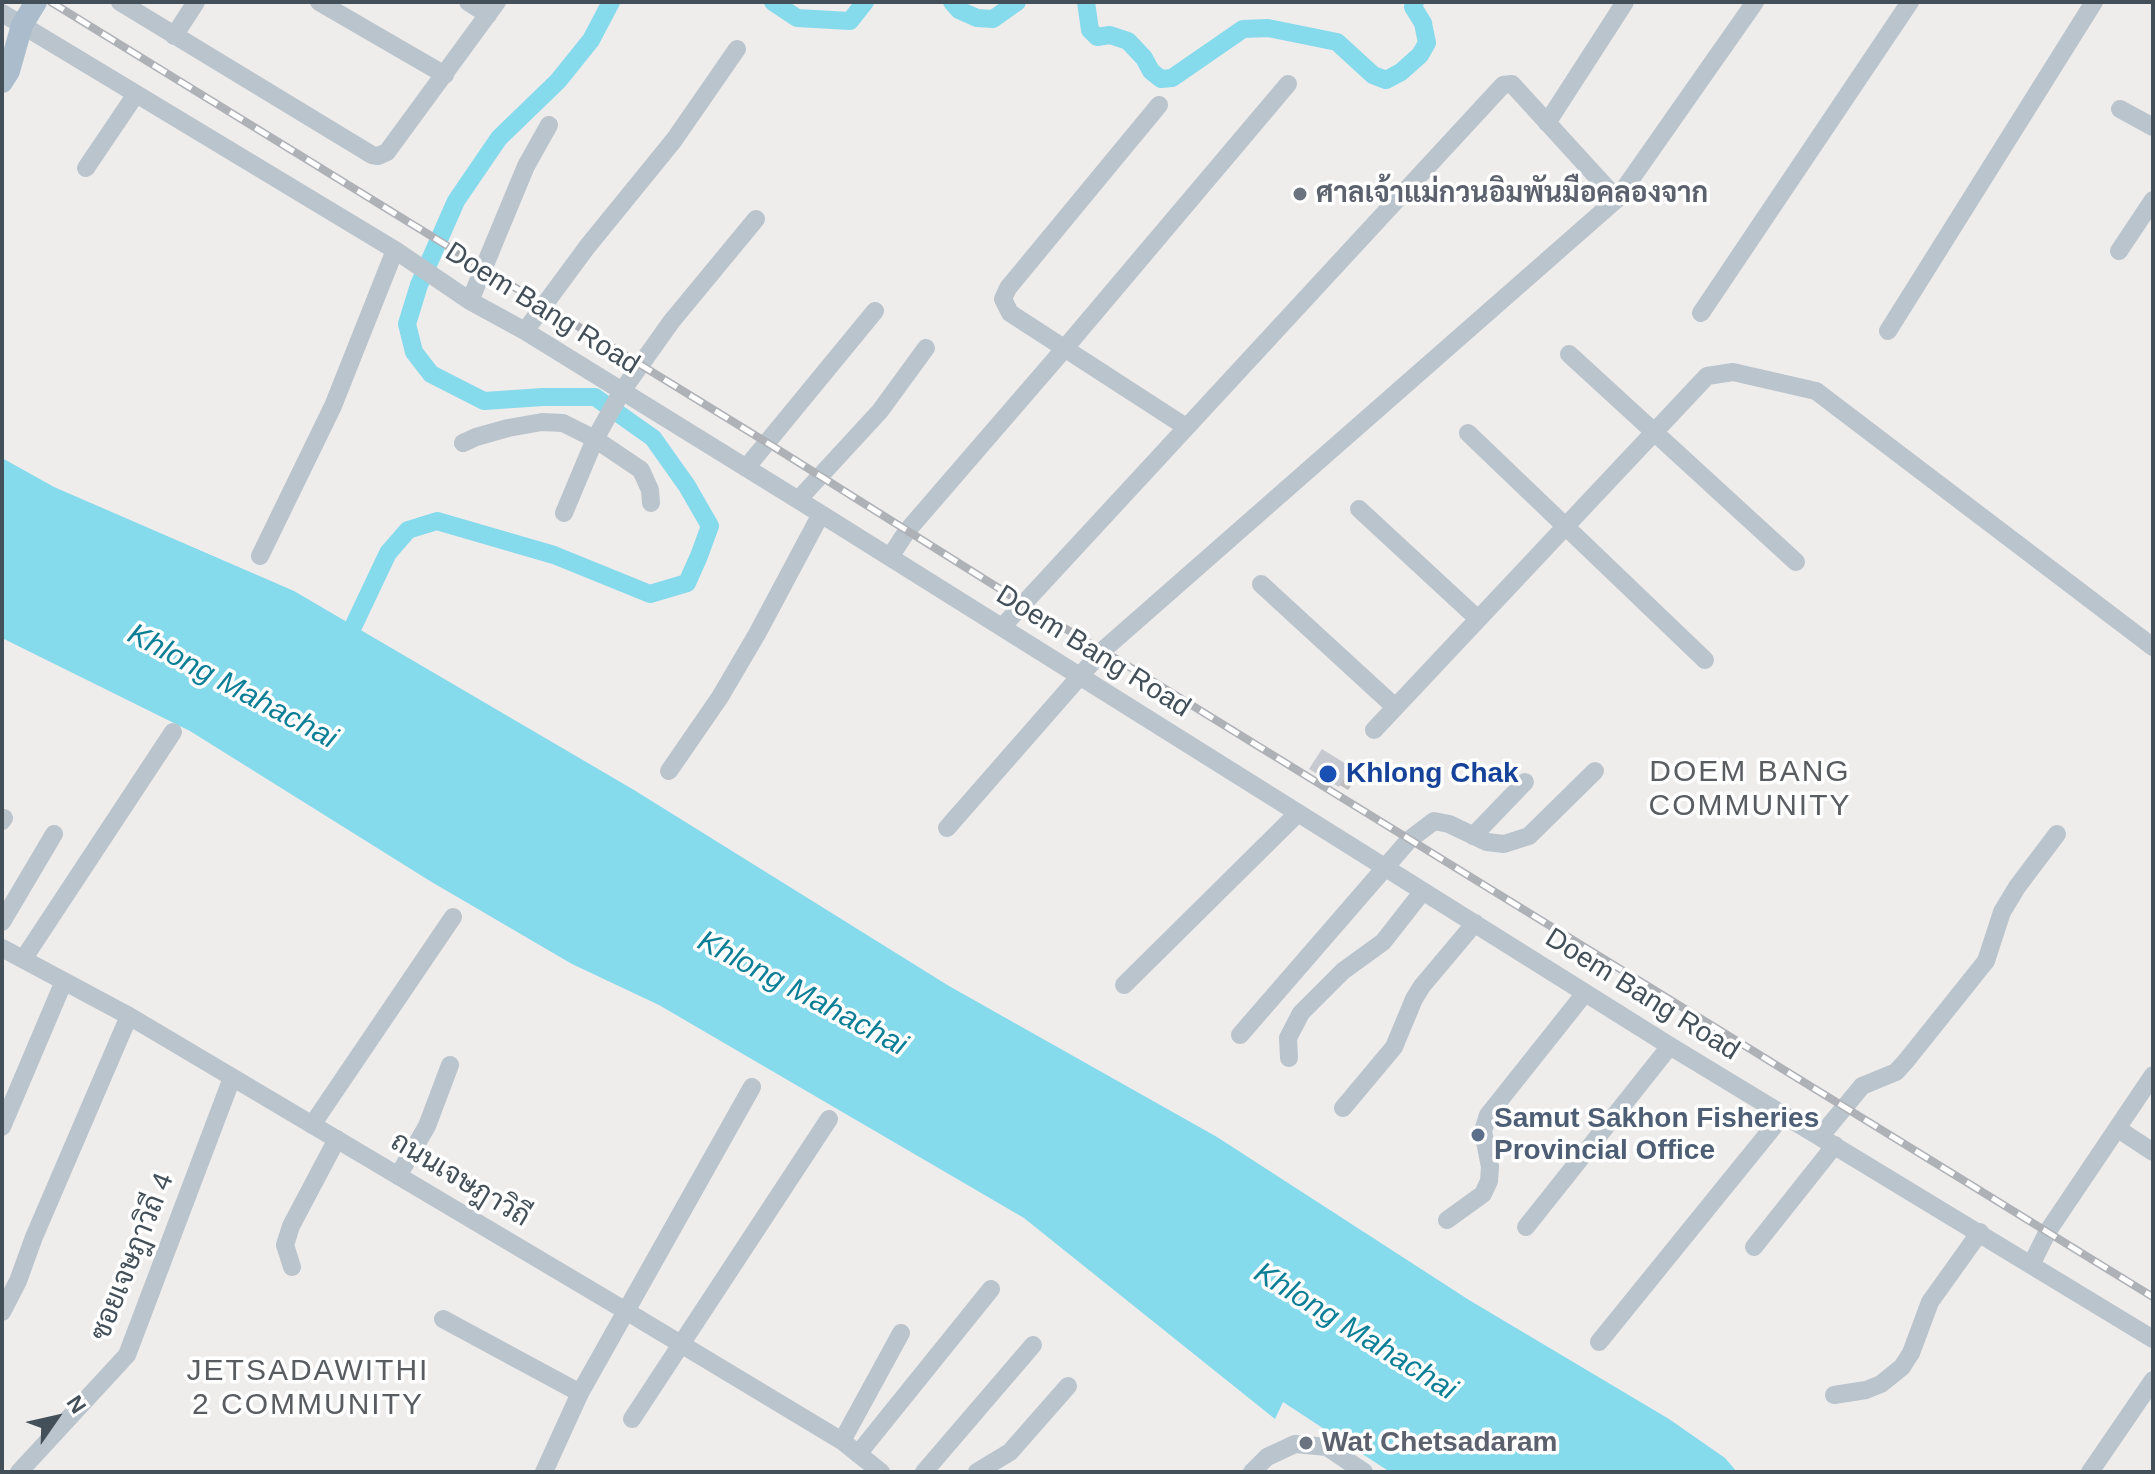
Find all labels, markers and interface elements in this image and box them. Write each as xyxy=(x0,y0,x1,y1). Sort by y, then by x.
place label: ศาลเจ้าแม่กวนอิมพันมือคลองจาก xyxy=(1316,177,1708,211)
marker: ศาลเจ้าแม่กวนอิมพันมือคลองจาก xyxy=(1291,185,1309,203)
street label: Doem Bang Road xyxy=(439,236,645,382)
street label: Doem Bang Road xyxy=(990,579,1196,725)
water label: Khlong Mahachai xyxy=(121,617,343,757)
district label: DOEM BANG COMMUNITY xyxy=(1649,755,1851,826)
place label: Khlong Chak xyxy=(1346,757,1519,791)
marker: Khlong Chak xyxy=(1317,763,1339,785)
street label: Doem Bang Road xyxy=(1539,922,1745,1068)
water label: Khlong Mahachai xyxy=(691,924,913,1064)
place label: Samut Sakhon Fisheries Provincial Office xyxy=(1494,1102,1819,1168)
street label: ถนนเจษฎาวิถี xyxy=(384,1125,536,1235)
marker: Samut Sakhon Fisheries Provincial Office xyxy=(1469,1126,1487,1144)
street label: ซอยเจษฎาวิถี 4 xyxy=(84,1168,182,1346)
water label: Khlong Mahachai xyxy=(1247,1255,1463,1409)
district label: JETSADAWITHI 2 COMMUNITY xyxy=(187,1354,429,1424)
north arrow xyxy=(16,1378,96,1458)
text: N xyxy=(62,1391,91,1418)
place label: Wat Chetsadaram xyxy=(1322,1426,1557,1460)
marker: Wat Chetsadaram xyxy=(1297,1434,1315,1452)

